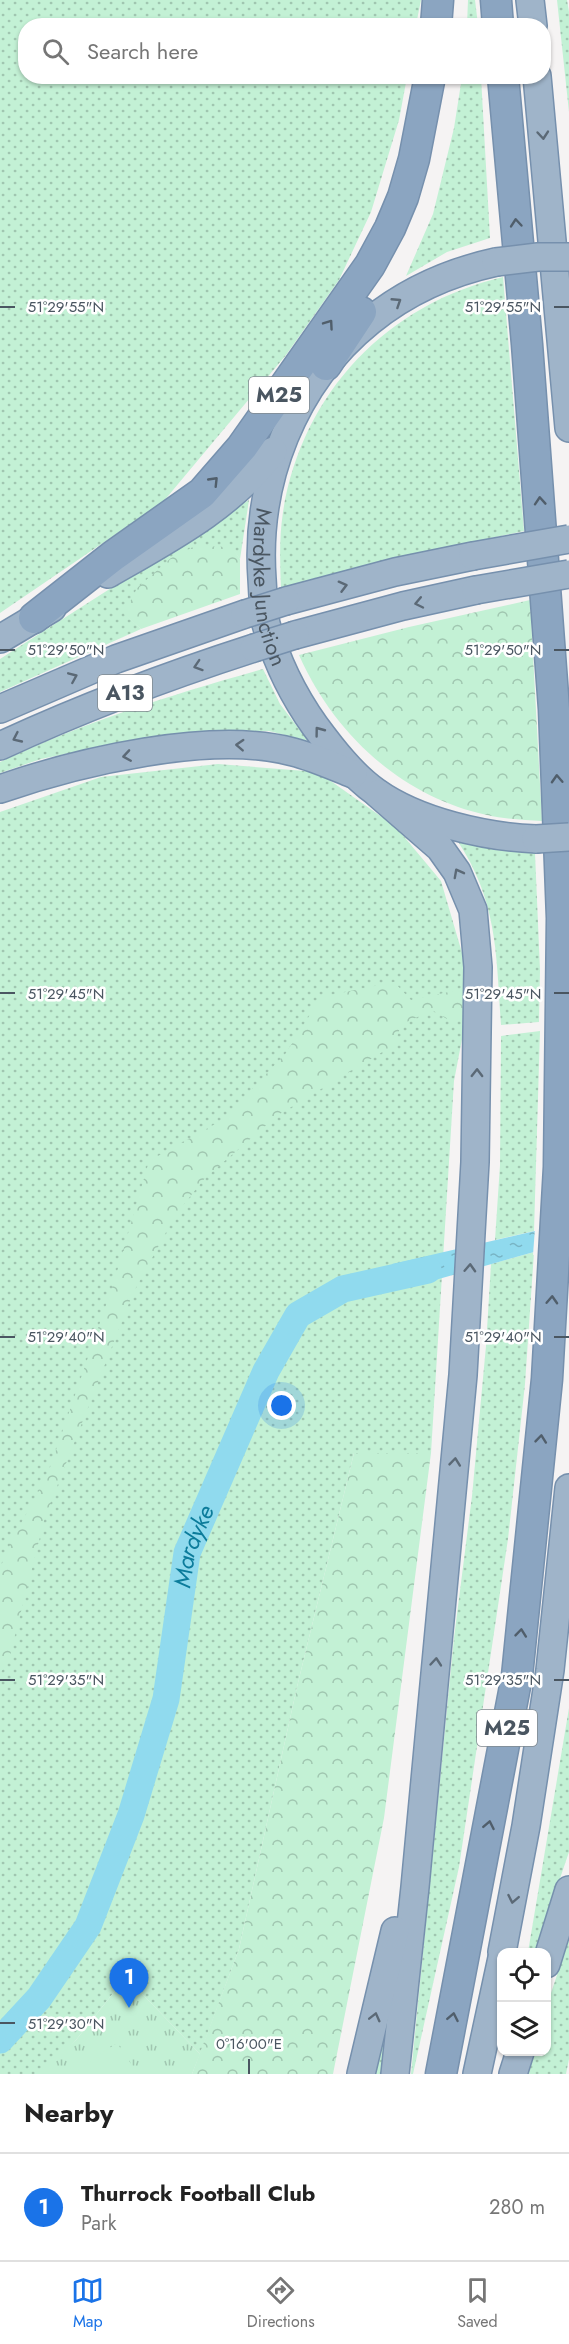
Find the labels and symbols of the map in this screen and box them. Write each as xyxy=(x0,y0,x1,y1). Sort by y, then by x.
one-way arrow xyxy=(536,130,549,139)
one-way arrow xyxy=(510,218,523,227)
text: 51°29'55"N xyxy=(28,296,104,318)
text: 51°29'55"N xyxy=(465,296,541,318)
one-way arrow xyxy=(391,298,401,310)
one-way arrow xyxy=(322,319,333,330)
road number: M25 xyxy=(249,377,309,413)
one-way arrow xyxy=(206,477,217,488)
one-way arrow xyxy=(533,496,546,505)
street label: Mardyke Junction xyxy=(245,507,295,671)
one-way arrow xyxy=(337,581,348,593)
one-way arrow xyxy=(414,595,424,608)
text: 51°29'50"N xyxy=(28,639,104,661)
text: 51°29'50"N xyxy=(465,639,541,661)
one-way arrow xyxy=(193,659,204,671)
one-way arrow xyxy=(67,672,78,684)
road number: A13 xyxy=(98,675,152,711)
one-way arrow xyxy=(316,726,327,737)
one-way arrow xyxy=(12,731,23,743)
one-way arrow xyxy=(236,739,245,752)
one-way arrow xyxy=(122,749,132,761)
one-way arrow xyxy=(551,775,564,784)
one-way arrow xyxy=(454,869,465,880)
text: 51°29'45"N xyxy=(28,983,104,1005)
text: 51°29'45"N xyxy=(465,983,541,1005)
one-way arrow xyxy=(471,1068,484,1077)
one-way arrow xyxy=(463,1263,476,1272)
one-way arrow xyxy=(546,1295,559,1304)
text: 51°29'40"N xyxy=(27,1326,105,1348)
text: 51°29'40"N xyxy=(464,1326,542,1348)
your location xyxy=(267,1391,296,1420)
one-way arrow xyxy=(534,1434,547,1443)
one-way arrow xyxy=(448,1458,461,1467)
water label: Mardyke xyxy=(164,1499,223,1590)
one-way arrow xyxy=(514,1628,527,1637)
one-way arrow xyxy=(429,1657,442,1667)
text: 51°29'35"N xyxy=(28,1669,104,1691)
text: 51°29'35"N xyxy=(465,1669,541,1691)
road number: M25 xyxy=(477,1710,537,1746)
one-way arrow xyxy=(482,1820,495,1830)
one-way arrow xyxy=(507,1894,519,1904)
pin: 1 xyxy=(110,1958,148,2008)
one-way arrow xyxy=(368,2012,381,2022)
one-way arrow xyxy=(446,2012,459,2022)
text: 51°29'30"N xyxy=(28,2013,104,2035)
text: 0°16'00"E xyxy=(216,2033,282,2055)

